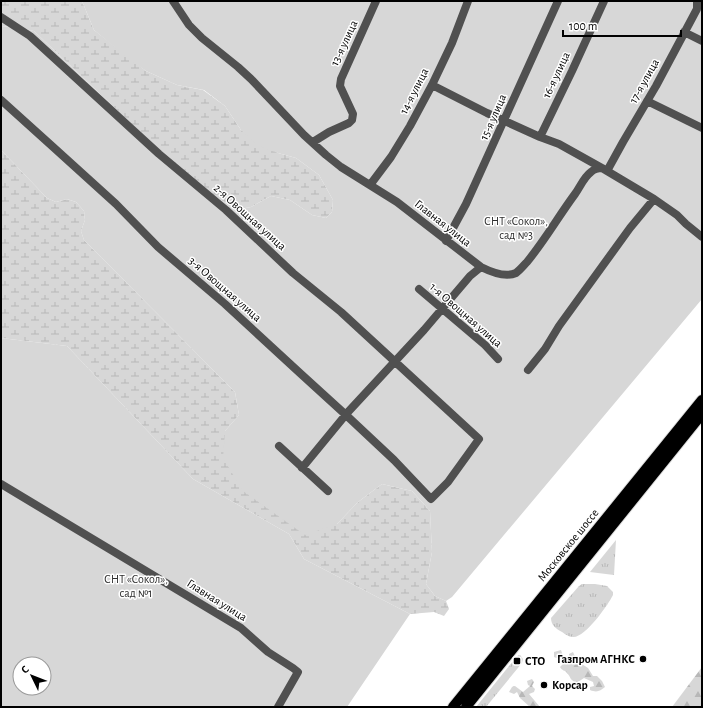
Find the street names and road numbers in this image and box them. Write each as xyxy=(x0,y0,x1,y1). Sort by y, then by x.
street label: 13-я улица xyxy=(328,18,361,68)
street label: 16-я улица xyxy=(540,50,573,100)
street label: 17-я улица xyxy=(627,56,662,106)
street label: 14-я улица xyxy=(397,66,432,116)
street label: 15-я улица xyxy=(478,92,510,142)
street label: 2-я Овощная улица xyxy=(211,182,289,254)
street label: Главная улица xyxy=(412,197,474,250)
street label: 3-я Овощная улица xyxy=(186,254,264,325)
street label: 1-я Овощная улица xyxy=(427,281,505,351)
street label: Московское шоссе xyxy=(535,506,601,584)
street label: Главная улица xyxy=(184,577,250,624)

